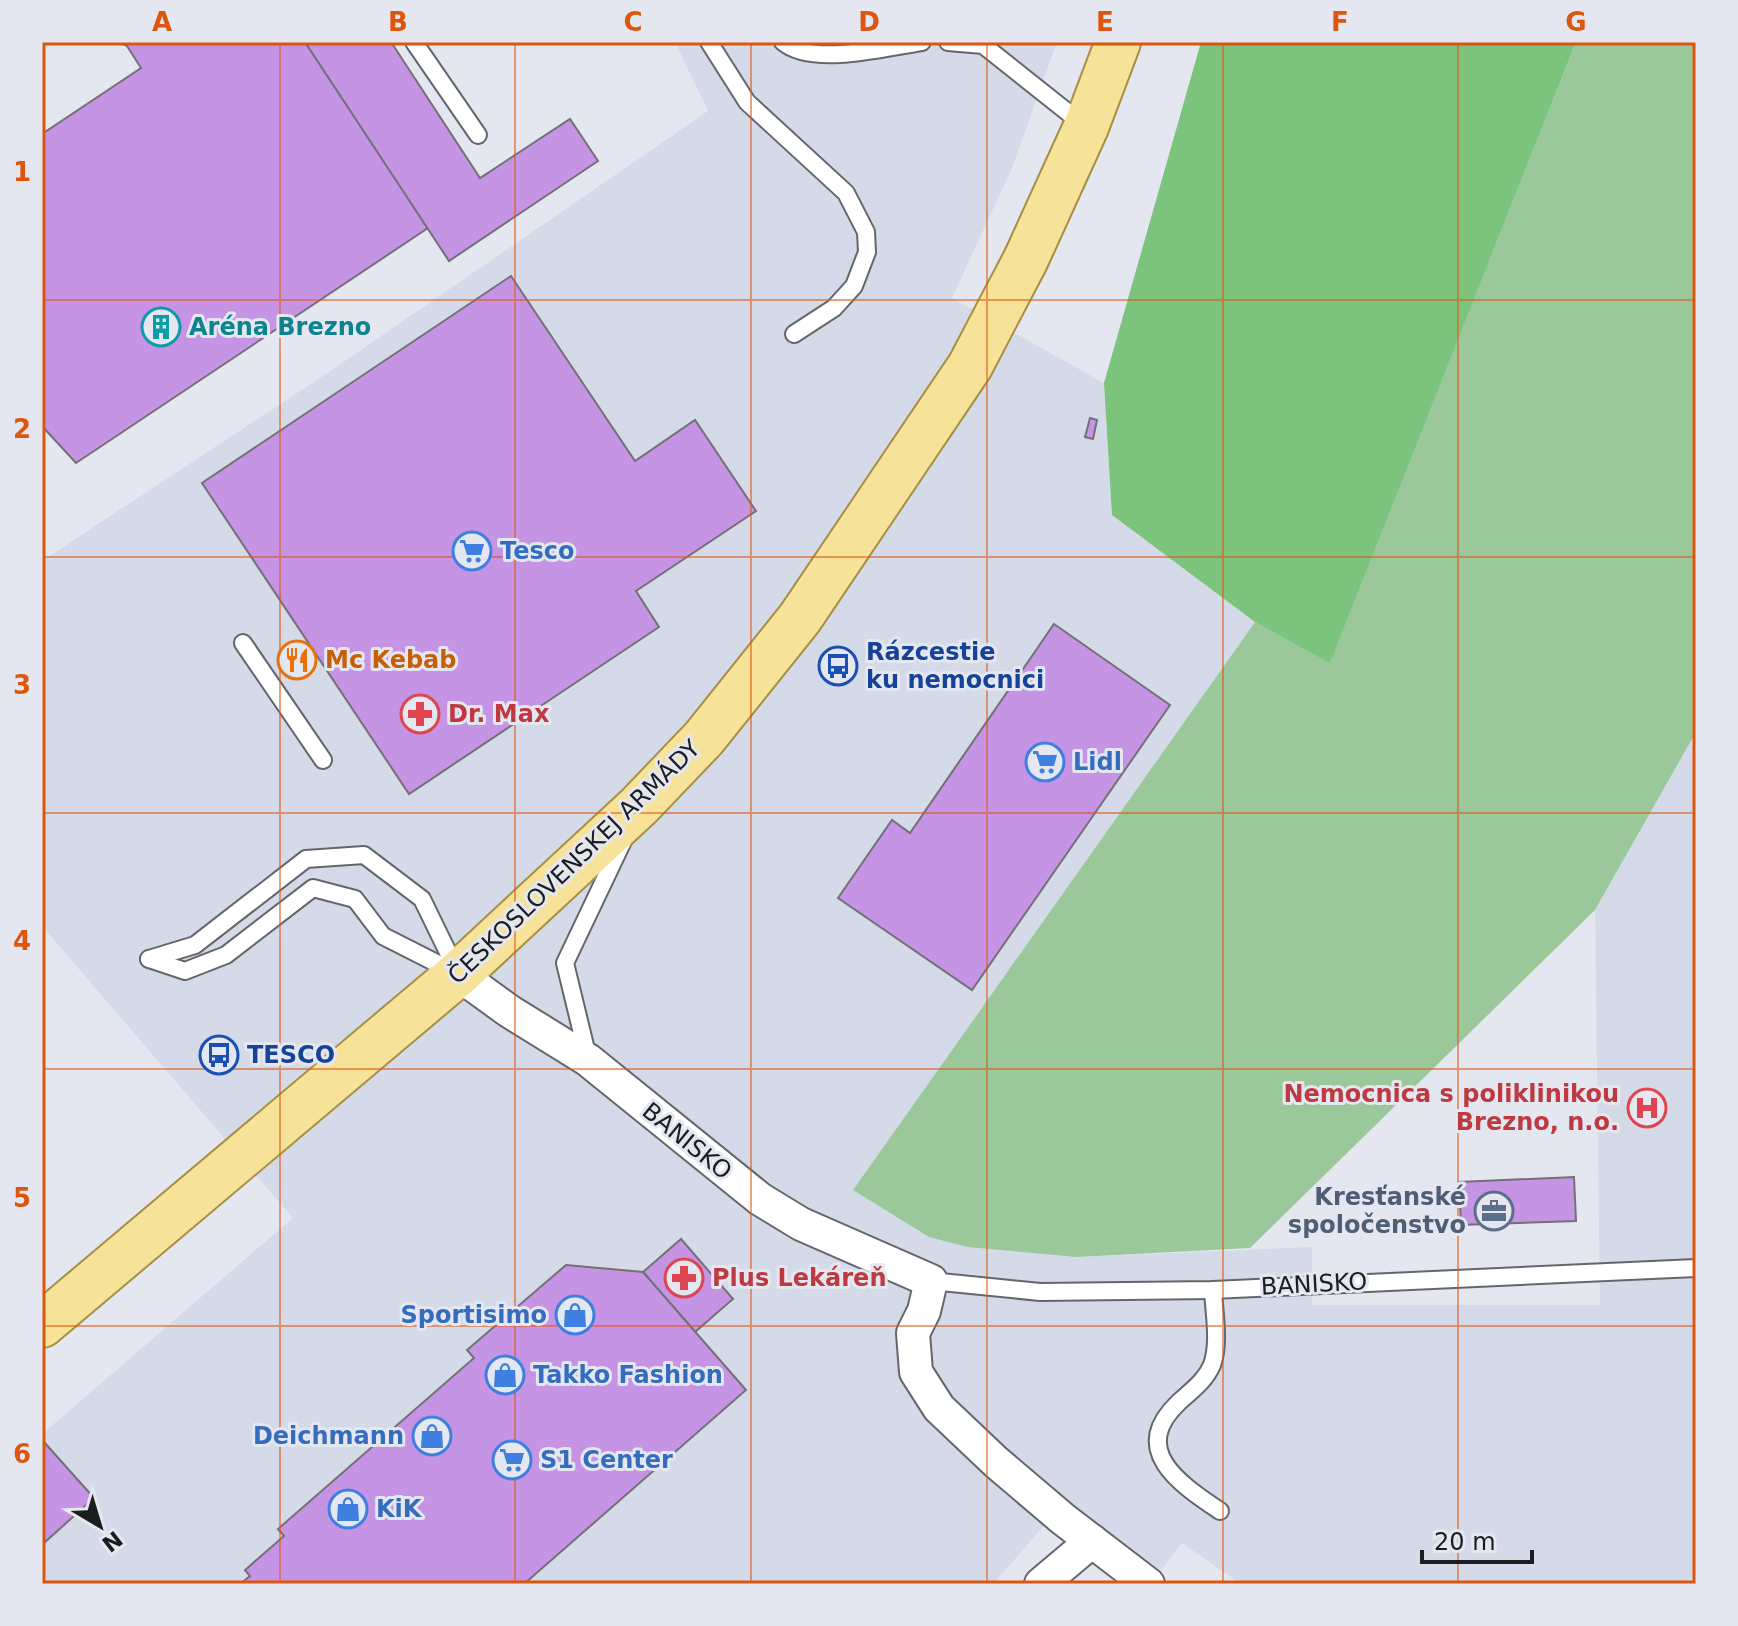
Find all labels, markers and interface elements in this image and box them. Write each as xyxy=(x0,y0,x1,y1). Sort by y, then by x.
text: A xyxy=(152,7,172,37)
text: B xyxy=(388,7,408,37)
text: C xyxy=(623,7,643,37)
text: D xyxy=(858,7,880,37)
text: E xyxy=(1096,7,1114,37)
text: F xyxy=(1331,7,1349,37)
text: G xyxy=(1565,7,1587,37)
text: 1 xyxy=(13,157,31,187)
building icon: Aréna Brezno xyxy=(140,306,182,348)
place label: Aréna Brezno xyxy=(189,313,371,341)
text: 2 xyxy=(13,414,31,444)
supermarket icon: Tesco xyxy=(451,530,493,572)
place label: Tesco xyxy=(500,537,574,565)
place label: Rázcestie ku nemocnici xyxy=(866,638,1044,694)
restaurant icon: Mc Kebab xyxy=(276,639,318,681)
bus stop icon: Rázcestie ku nemocnici xyxy=(817,645,859,687)
place label: Mc Kebab xyxy=(325,646,456,674)
text: 3 xyxy=(13,670,31,700)
pharmacy icon: Dr. Max xyxy=(399,693,441,735)
place label: Dr. Max xyxy=(448,700,550,728)
street label: ČESKOSLOVENSKEJ ARMÁDY xyxy=(441,732,706,990)
supermarket icon: Lidl xyxy=(1024,741,1066,783)
place label: Lidl xyxy=(1073,748,1122,776)
text: 4 xyxy=(13,926,31,956)
bus stop icon: TESCO xyxy=(198,1034,240,1076)
place label: TESCO xyxy=(247,1041,335,1069)
place label: Nemocnica s poliklinikou Brezno, n.o. xyxy=(1283,1080,1619,1136)
hospital icon: Nemocnica s poliklinikou Brezno, n.o. xyxy=(1626,1087,1668,1129)
street label: BANISKO xyxy=(637,1097,737,1185)
text: 5 xyxy=(13,1183,31,1213)
place label: Kresťanské spoločenstvo xyxy=(1288,1183,1466,1239)
office icon: Kresťanské spoločenstvo xyxy=(1473,1190,1515,1232)
pharmacy icon: Plus Lekáreň xyxy=(663,1257,705,1299)
place label: Plus Lekáreň xyxy=(712,1264,886,1292)
street label: BANISKO xyxy=(1260,1267,1368,1301)
shop icon: Sportisimo xyxy=(554,1294,596,1336)
place label: Sportisimo xyxy=(401,1301,547,1329)
shop icon: Takko Fashion xyxy=(484,1354,526,1396)
place label: Takko Fashion xyxy=(533,1361,723,1389)
shop icon: Deichmann xyxy=(411,1415,453,1457)
place label: Deichmann xyxy=(253,1422,404,1450)
text: 6 xyxy=(13,1439,31,1469)
supermarket icon: S1 Center xyxy=(491,1439,533,1481)
place label: S1 Center xyxy=(540,1446,673,1474)
north arrow xyxy=(60,1486,140,1566)
shop icon: KiK xyxy=(327,1488,369,1530)
place label: KiK xyxy=(376,1495,423,1523)
scale bar xyxy=(1422,1514,1532,1564)
text: N xyxy=(97,1526,127,1557)
text: 20 m xyxy=(1434,1528,1496,1556)

